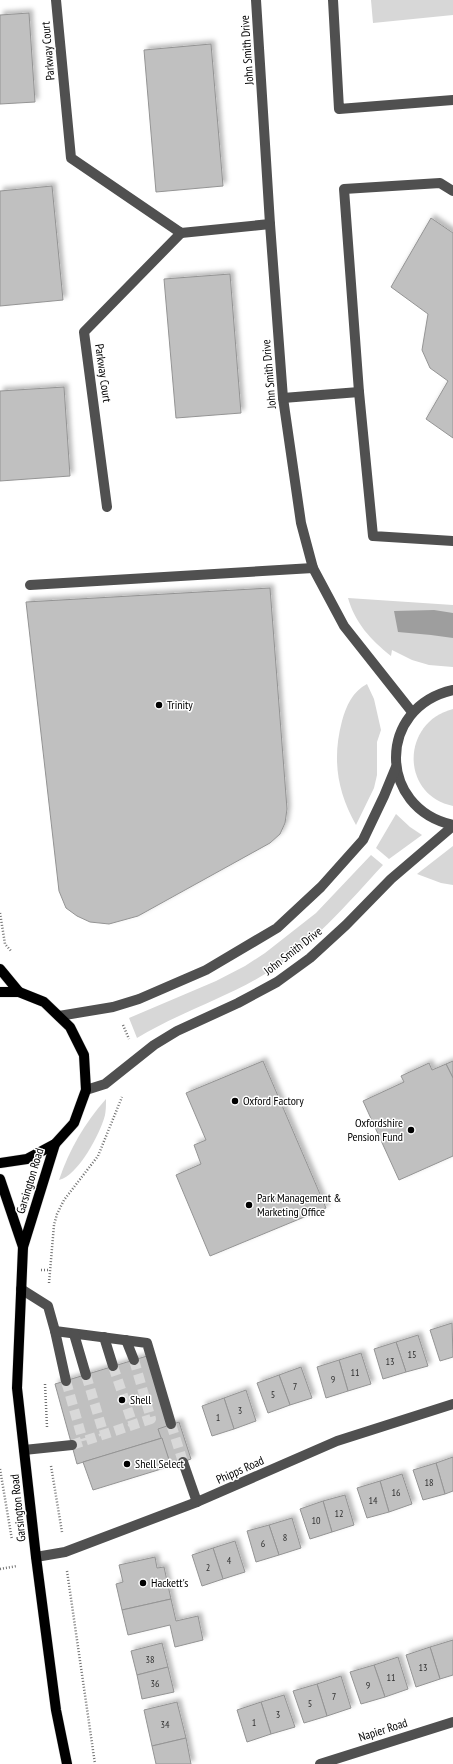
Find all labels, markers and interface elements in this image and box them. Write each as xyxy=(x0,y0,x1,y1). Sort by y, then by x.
street label: John Smith Drive xyxy=(237,15,256,86)
street label: Parkway Court xyxy=(37,20,58,81)
street label: John Smith Drive xyxy=(258,339,279,410)
street label: Parkway Court xyxy=(92,343,115,404)
place label: Trinity xyxy=(167,697,193,712)
marker: Trinity xyxy=(154,700,164,710)
street label: John Smith Drive xyxy=(260,923,325,979)
place label: Oxford Factory xyxy=(243,1093,304,1108)
marker: Oxford Factory xyxy=(230,1096,240,1106)
place label: Oxfordshire Pension Fund xyxy=(347,1115,403,1144)
marker: Oxfordshire Pension Fund xyxy=(406,1125,416,1135)
street label: Garsington Road xyxy=(12,1146,47,1215)
place label: Park Management & Marketing Office xyxy=(257,1190,342,1219)
marker: Park Management & Marketing Office xyxy=(244,1200,254,1210)
house number: 15 xyxy=(408,1348,417,1361)
house number: 13 xyxy=(386,1355,395,1368)
house number: 11 xyxy=(351,1366,360,1379)
house number: 9 xyxy=(331,1373,335,1386)
house number: 7 xyxy=(293,1380,297,1393)
house number: 5 xyxy=(271,1388,275,1401)
place label: Shell xyxy=(130,1392,151,1407)
marker: Shell xyxy=(117,1395,127,1405)
house number: 3 xyxy=(238,1404,242,1417)
house number: 1 xyxy=(216,1411,220,1424)
street label: Phipps Road xyxy=(214,1452,266,1487)
place label: Shell Select xyxy=(135,1456,185,1471)
marker: Shell Select xyxy=(122,1459,132,1469)
street label: Garsington Road xyxy=(7,1474,29,1543)
house number: 18 xyxy=(425,1476,434,1489)
house number: 16 xyxy=(392,1486,401,1499)
house number: 14 xyxy=(369,1494,378,1507)
house number: 12 xyxy=(335,1507,344,1520)
house number: 10 xyxy=(312,1514,321,1527)
house number: 8 xyxy=(283,1531,287,1544)
house number: 6 xyxy=(261,1537,266,1550)
house number: 4 xyxy=(227,1554,232,1567)
house number: 2 xyxy=(206,1561,210,1574)
place label: Hackett's xyxy=(151,1575,188,1590)
marker: Hackett's xyxy=(138,1578,148,1588)
house number: 38 xyxy=(146,1653,155,1666)
house number: 13 xyxy=(419,1661,428,1674)
house number: 11 xyxy=(387,1671,396,1684)
house number: 36 xyxy=(151,1677,160,1690)
house number: 9 xyxy=(366,1679,370,1692)
house number: 7 xyxy=(332,1690,336,1703)
house number: 5 xyxy=(308,1697,312,1710)
house number: 3 xyxy=(276,1708,280,1721)
street label: Napier Road xyxy=(357,1715,409,1744)
house number: 1 xyxy=(252,1716,256,1729)
house number: 34 xyxy=(161,1718,170,1731)

